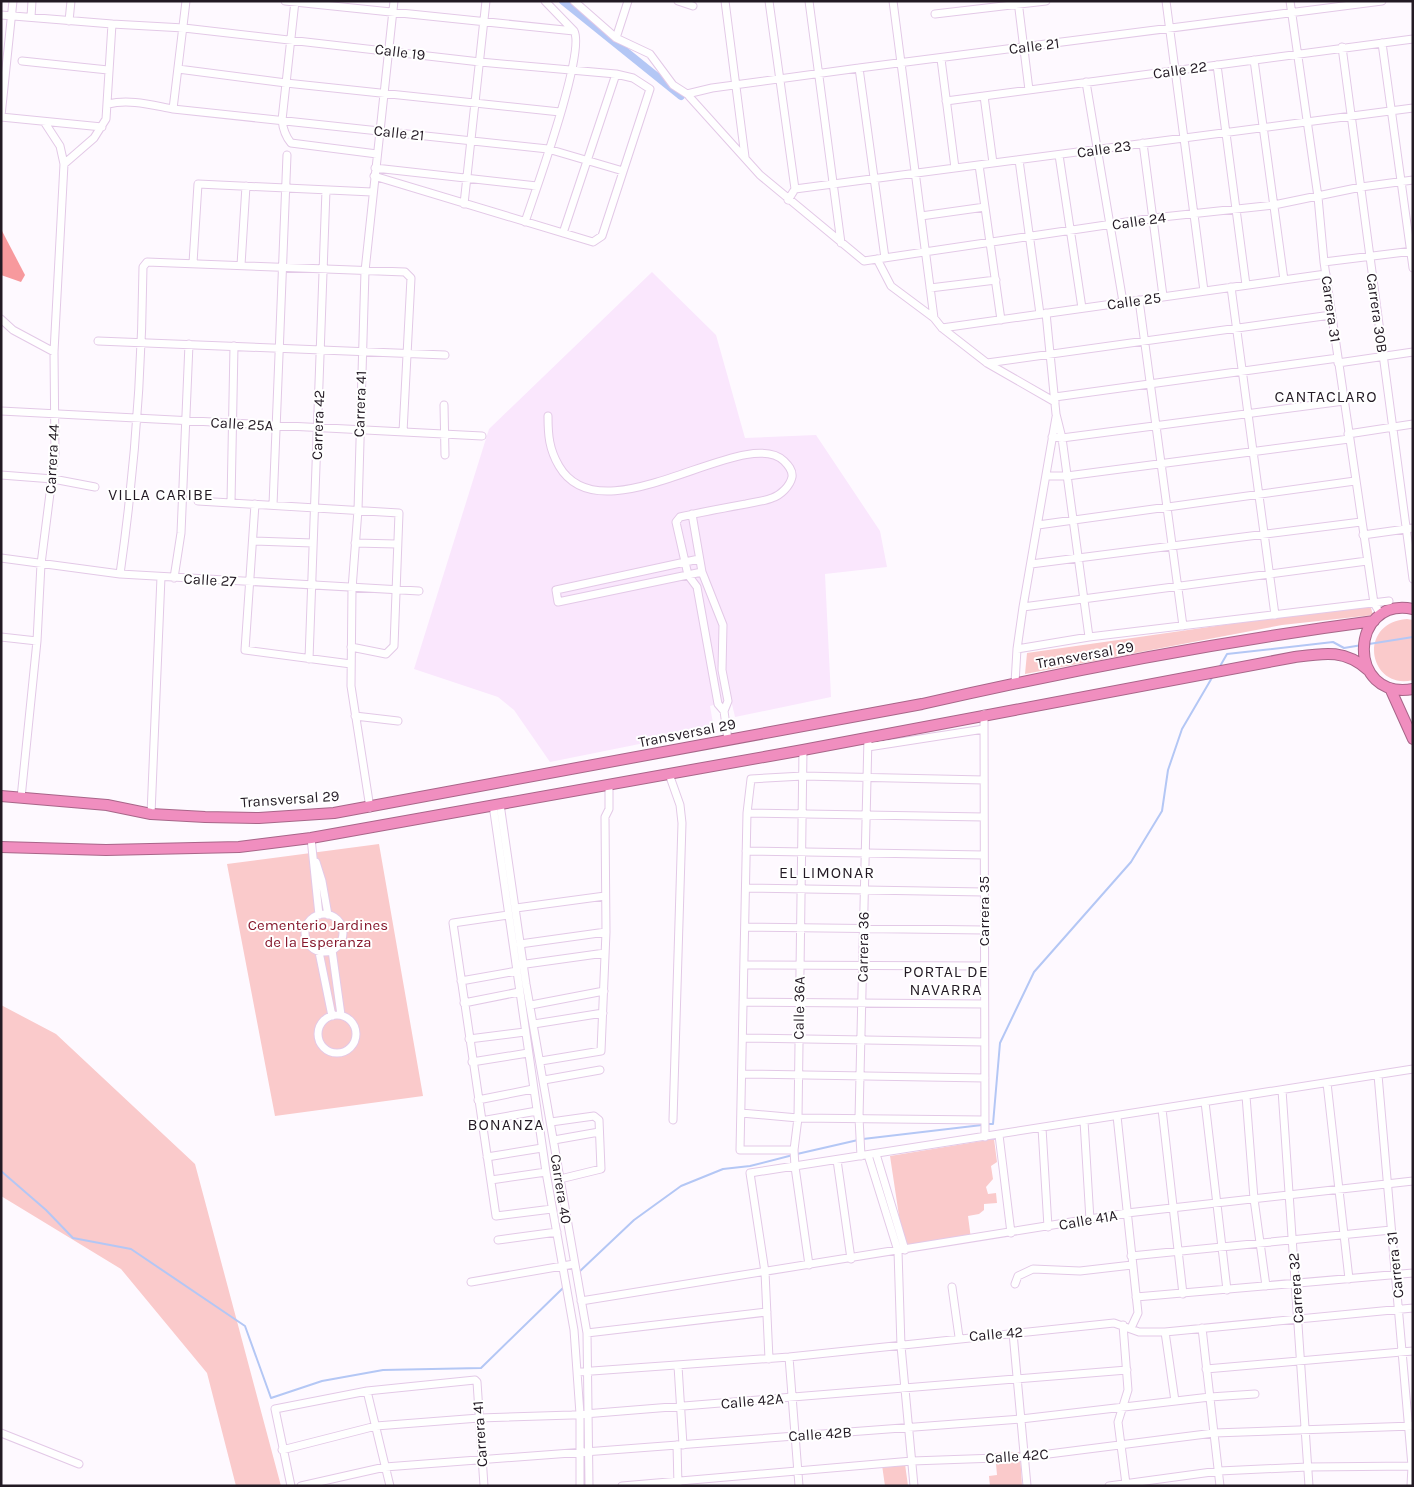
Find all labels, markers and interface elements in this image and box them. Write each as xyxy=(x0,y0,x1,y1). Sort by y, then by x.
street label: Calle 21 xyxy=(1008,34,1060,58)
street label: Calle 19 xyxy=(374,40,426,64)
street label: Calle 22 xyxy=(1152,57,1208,83)
street label: Calle 21 xyxy=(373,121,425,145)
street label: Calle 23 xyxy=(1076,136,1132,162)
street label: Calle 24 xyxy=(1111,208,1168,234)
street label: Carrera 30B xyxy=(1362,272,1392,354)
street label: Carrera 31 xyxy=(1317,275,1345,343)
street label: Calle 25 xyxy=(1106,288,1162,314)
street label: Carrera 41 xyxy=(350,370,370,438)
district label: CANTACLARO xyxy=(1274,387,1378,406)
street label: Carrera 42 xyxy=(308,390,328,460)
street label: Calle 25A xyxy=(210,413,274,435)
street label: Carrera 44 xyxy=(41,423,63,494)
district label: VILLA CARIBE xyxy=(108,485,214,504)
street label: Calle 27 xyxy=(183,570,237,590)
street label: Transversal 29 xyxy=(1035,638,1135,672)
street label: Transversal 29 xyxy=(637,715,737,751)
street label: Transversal 29 xyxy=(240,787,340,811)
district label: EL LIMONAR xyxy=(779,863,875,882)
street label: Carrera 35 xyxy=(975,876,993,946)
street label: Carrera 36 xyxy=(853,912,873,982)
park label: Cementerio Jardines de la Esperanza xyxy=(248,916,388,951)
district label: PORTAL DE NAVARRA xyxy=(903,962,989,999)
street label: Calle 36A xyxy=(789,976,809,1040)
district label: BONANZA xyxy=(467,1115,545,1134)
street label: Carrera 40 xyxy=(547,1153,575,1225)
street label: Calle 41A xyxy=(1057,1206,1119,1234)
street label: Carrera 31 xyxy=(1383,1231,1407,1299)
street label: Carrera 32 xyxy=(1285,1252,1307,1324)
street label: Calle 42 xyxy=(968,1323,1024,1345)
street label: Calle 42A xyxy=(720,1389,784,1413)
street label: Carrera 41 xyxy=(469,1400,491,1468)
street label: Calle 42B xyxy=(788,1423,852,1445)
street label: Calle 42C xyxy=(985,1445,1049,1467)

